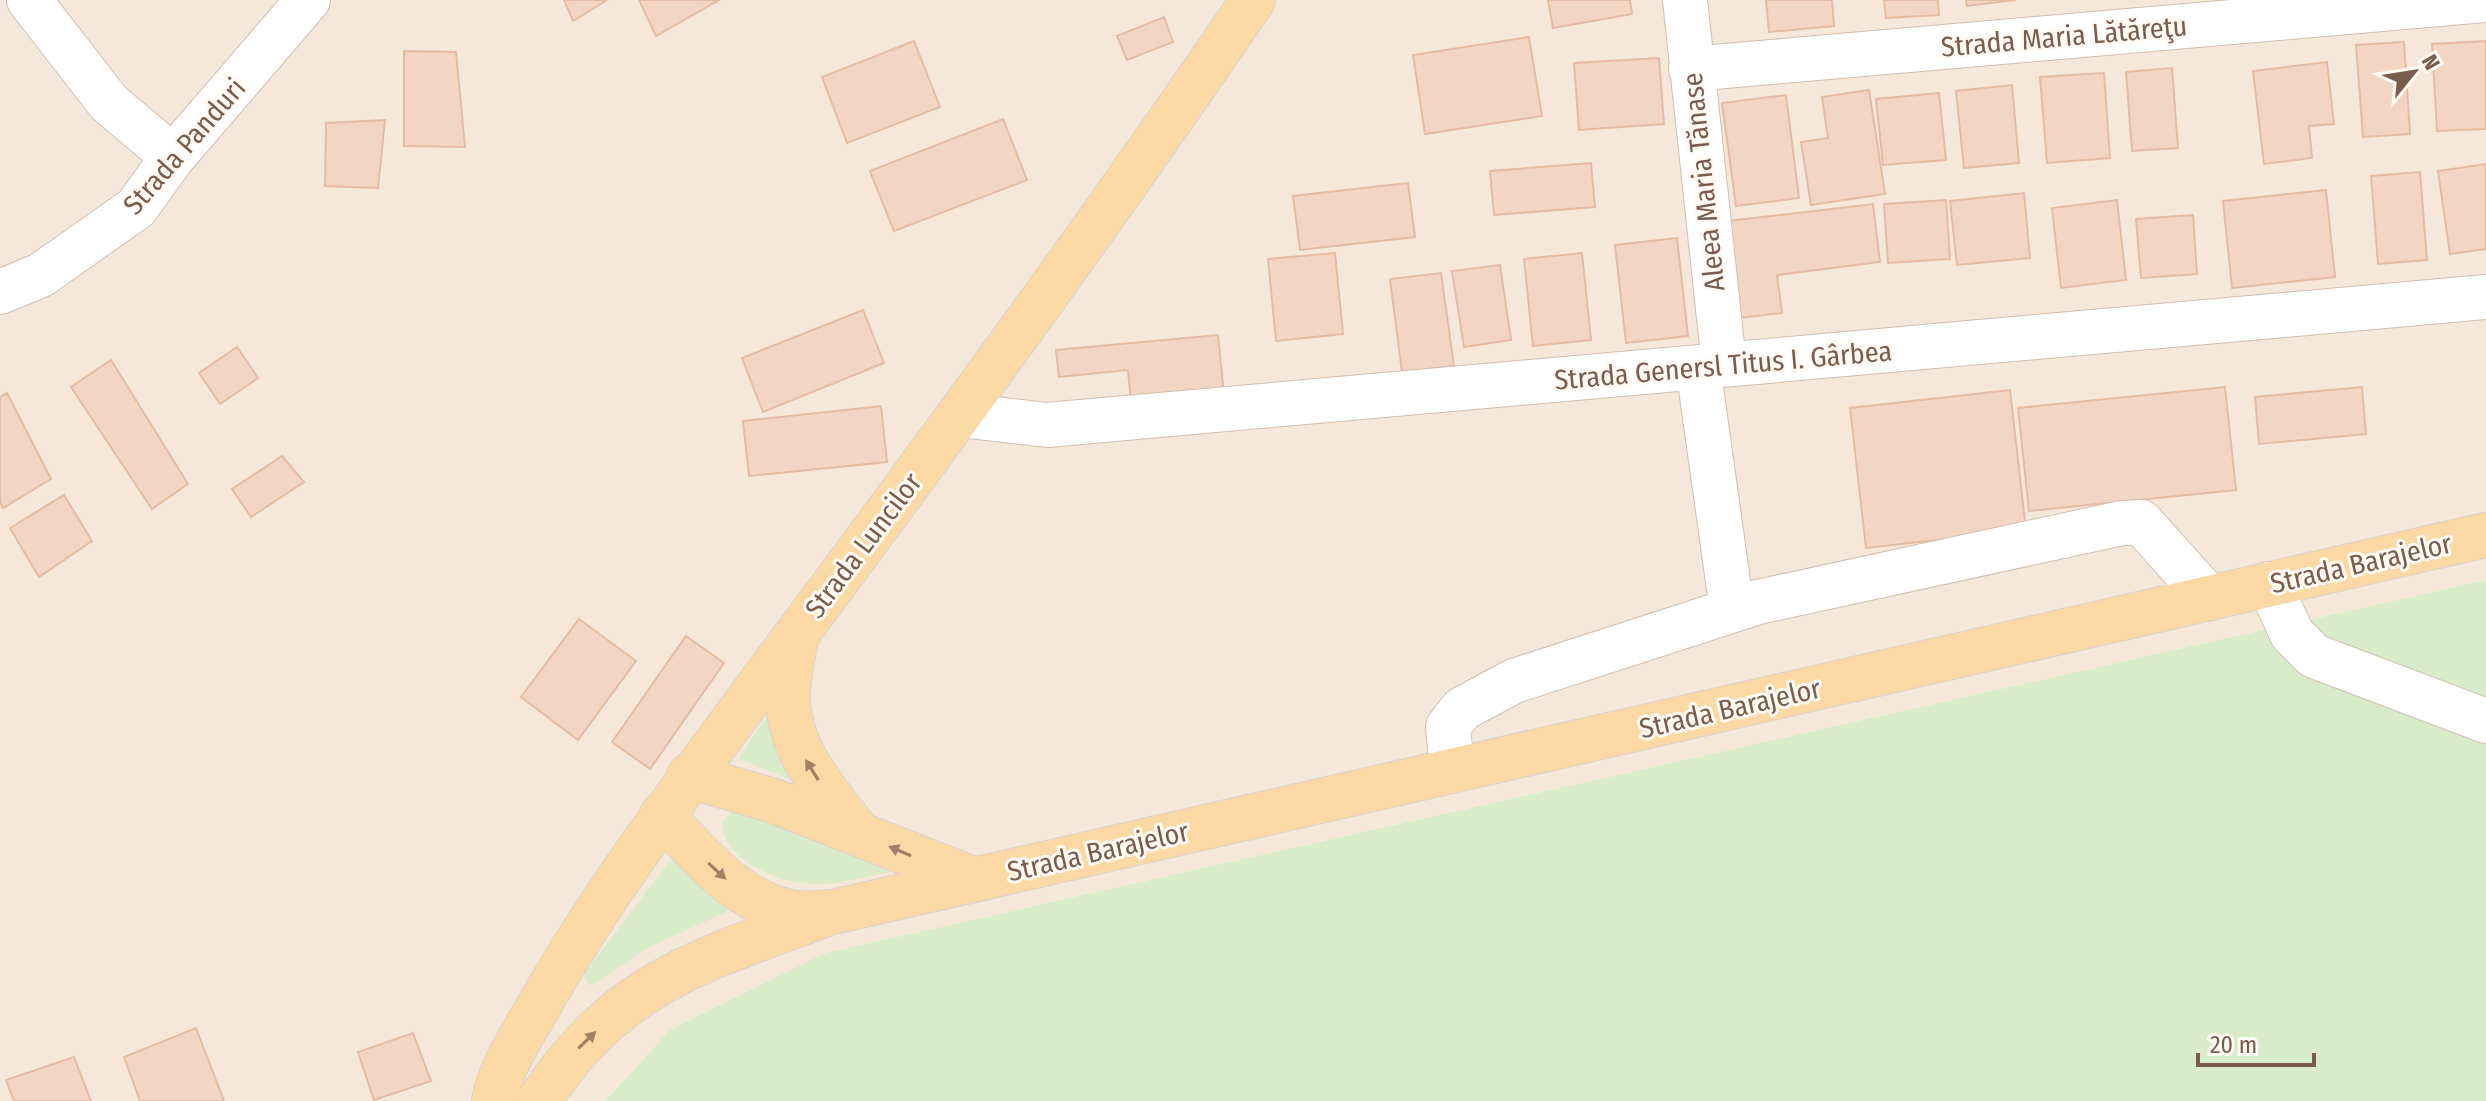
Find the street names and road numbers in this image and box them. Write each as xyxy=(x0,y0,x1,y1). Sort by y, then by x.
street label: Strada Maria Lătăreţu xyxy=(1940,9,2188,64)
street label: Aleea Maria Tănase xyxy=(1676,71,1731,293)
street label: Strada Panduri xyxy=(116,72,252,221)
street label: Strada Genersl Titus I. Gârbea xyxy=(1553,334,1893,397)
street label: Strada Luncilor xyxy=(798,466,929,624)
street label: Strada Barajelor xyxy=(2267,527,2455,600)
street label: Strada Barajelor xyxy=(1636,672,1824,745)
street label: Strada Barajelor xyxy=(1004,815,1192,888)

